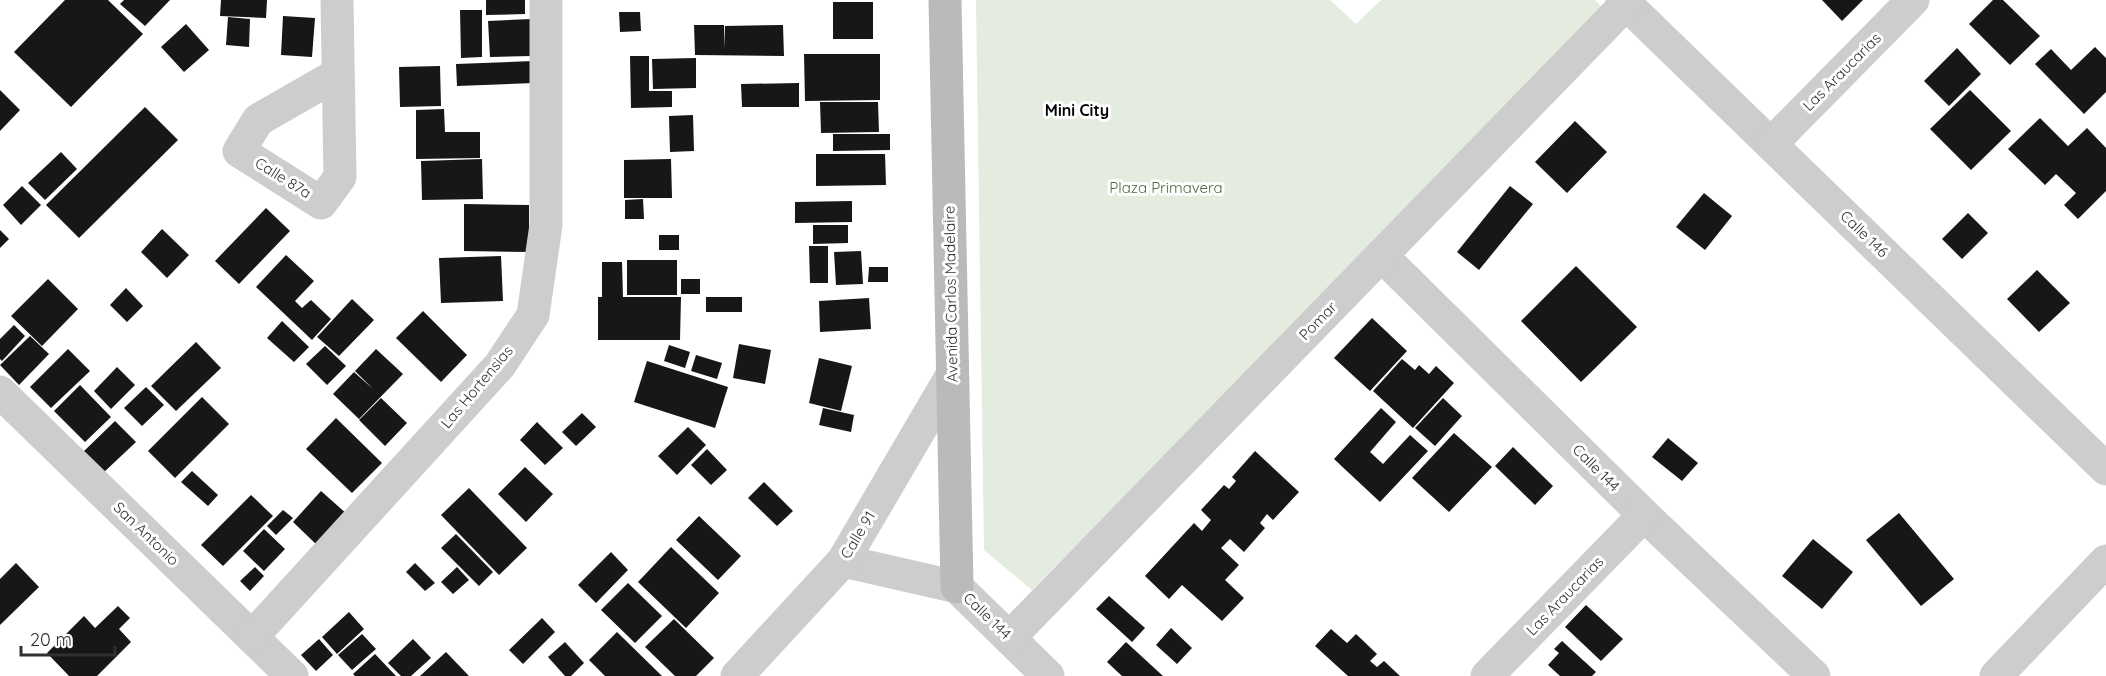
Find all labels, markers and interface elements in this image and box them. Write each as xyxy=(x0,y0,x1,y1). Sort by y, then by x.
street label: Las Araucarias xyxy=(1799,29,1885,115)
district label: Mini City xyxy=(1045,100,1109,120)
street label: Calle 87a xyxy=(252,153,315,202)
park label: Plaza Primavera xyxy=(1109,178,1223,197)
street label: Avenida Carlos Madelaire xyxy=(939,206,962,382)
street label: Calle 146 xyxy=(1836,206,1892,261)
street label: Pomar xyxy=(1295,297,1341,344)
street label: Las Hortensias xyxy=(436,341,517,432)
street label: Calle 144 xyxy=(1569,440,1624,495)
street label: San Antonio xyxy=(110,498,183,570)
street label: Calle 91 xyxy=(836,507,879,562)
street label: Las Araucarias xyxy=(1522,552,1607,639)
street label: Calle 144 xyxy=(959,588,1015,643)
scale bar xyxy=(21,619,116,657)
text: 20 m xyxy=(30,628,72,651)

